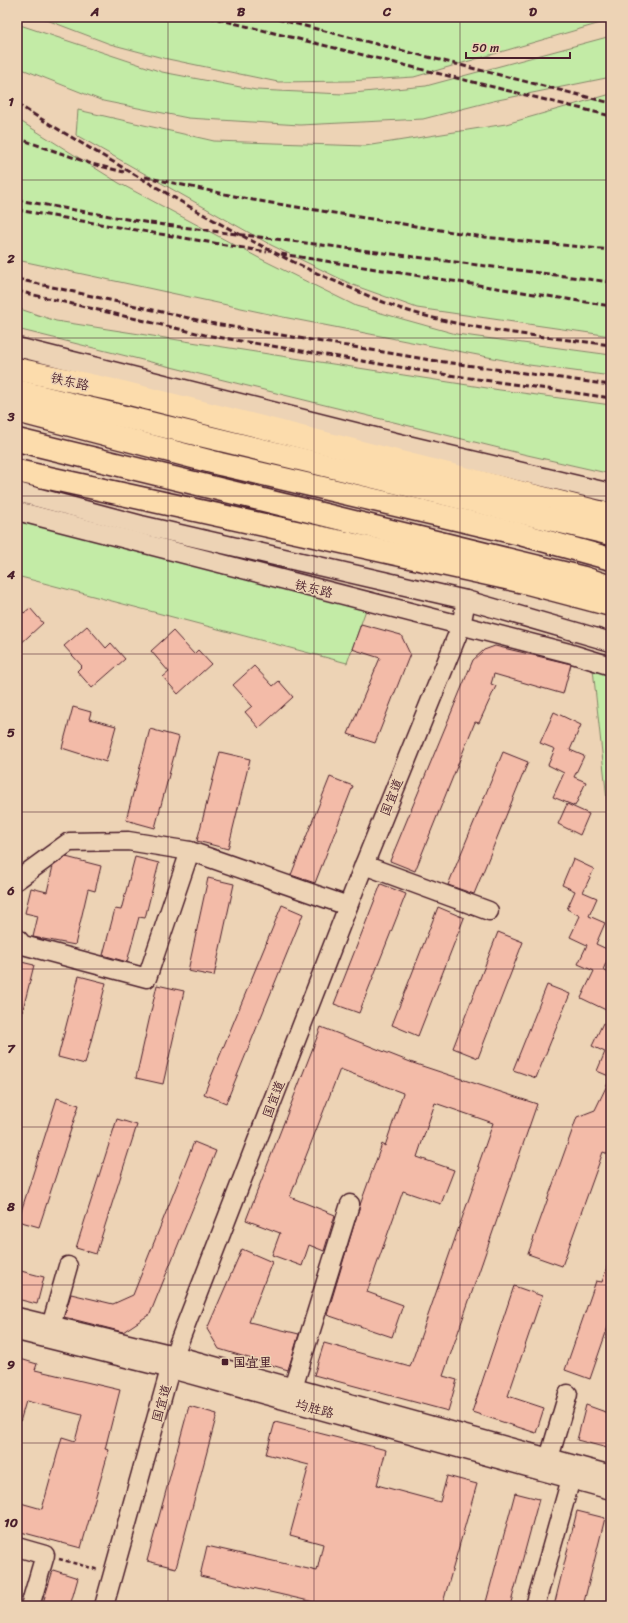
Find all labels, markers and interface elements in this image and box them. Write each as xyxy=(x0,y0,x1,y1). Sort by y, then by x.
text: A xyxy=(90,0,99,23)
text: B xyxy=(237,0,246,23)
text: C xyxy=(382,0,392,23)
text: D xyxy=(529,0,537,23)
scale bar xyxy=(466,34,570,60)
text: 50 m xyxy=(472,37,499,59)
text: 1 xyxy=(8,90,14,113)
text: 2 xyxy=(6,247,15,270)
street label: 铁东路 xyxy=(48,366,91,397)
text: 3 xyxy=(6,405,15,428)
text: 4 xyxy=(6,563,16,586)
street label: 铁东路 xyxy=(292,573,336,604)
text: 5 xyxy=(7,721,15,744)
street label: 国宜道 xyxy=(373,775,409,820)
text: 6 xyxy=(6,879,15,902)
text: 7 xyxy=(7,1037,16,1060)
street label: 国宜道 xyxy=(256,1077,291,1122)
text: 8 xyxy=(6,1195,15,1218)
place label: 国宜里 xyxy=(233,1351,272,1374)
text: 9 xyxy=(7,1353,15,1376)
marker: 国宜里 xyxy=(220,1357,230,1367)
street label: 国宜道 xyxy=(145,1381,178,1425)
street label: 均胜路 xyxy=(293,1392,337,1425)
text: 10 xyxy=(4,1511,18,1534)

